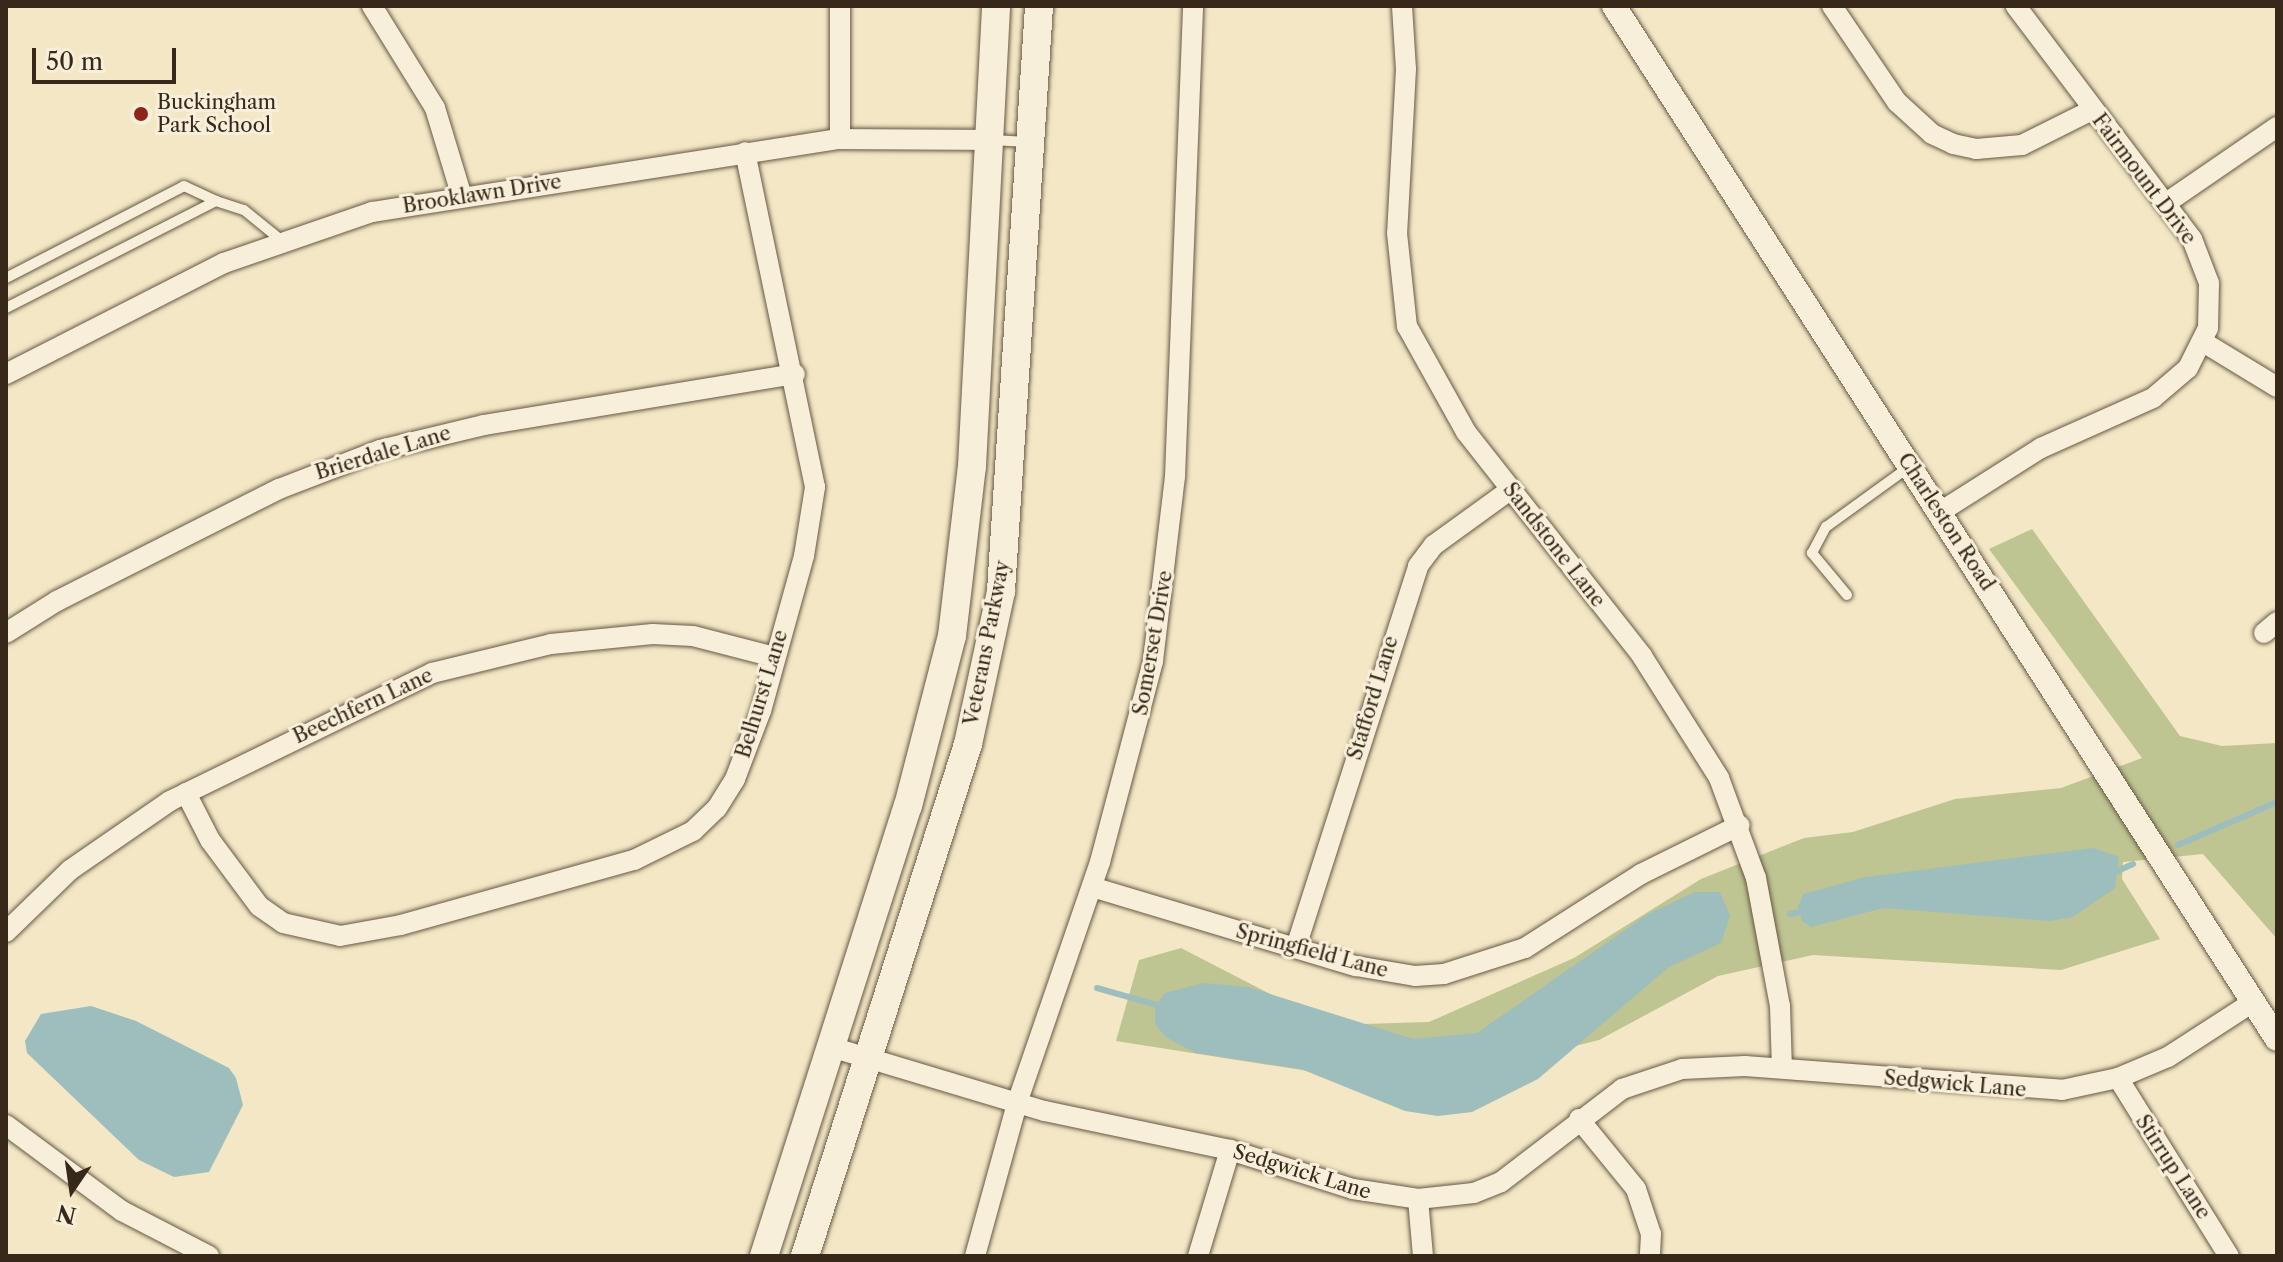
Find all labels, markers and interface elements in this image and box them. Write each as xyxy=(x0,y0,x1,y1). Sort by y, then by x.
scale bar xyxy=(36,32,180,82)
text: 50 m xyxy=(46,47,103,76)
place label: Buckingham Park School xyxy=(157,90,276,137)
marker: Buckingham Park School xyxy=(132,105,150,123)
street label: Fairmount Drive xyxy=(2087,109,2201,249)
street label: Brooklawn Drive xyxy=(401,170,563,218)
street label: Brierdale Lane xyxy=(312,421,454,485)
street label: Charleston Road xyxy=(1893,449,1999,595)
street label: Sandstone Lane xyxy=(1498,478,1610,612)
street label: Veterans Parkway xyxy=(959,558,1015,728)
street label: Somerset Drive xyxy=(1128,569,1178,717)
street label: Belhurst Lane xyxy=(731,627,793,761)
street label: Stafford Lane xyxy=(1343,633,1403,763)
street label: Beechfern Lane xyxy=(289,663,437,749)
street label: Springfield Lane xyxy=(1233,919,1391,983)
street label: Sedgwick Lane xyxy=(1883,1066,2027,1102)
street label: Stirrup Lane xyxy=(2130,1110,2216,1224)
street label: Sedgwick Lane xyxy=(1230,1140,1374,1204)
north arrow xyxy=(32,1150,112,1230)
text: N xyxy=(54,1199,79,1229)

